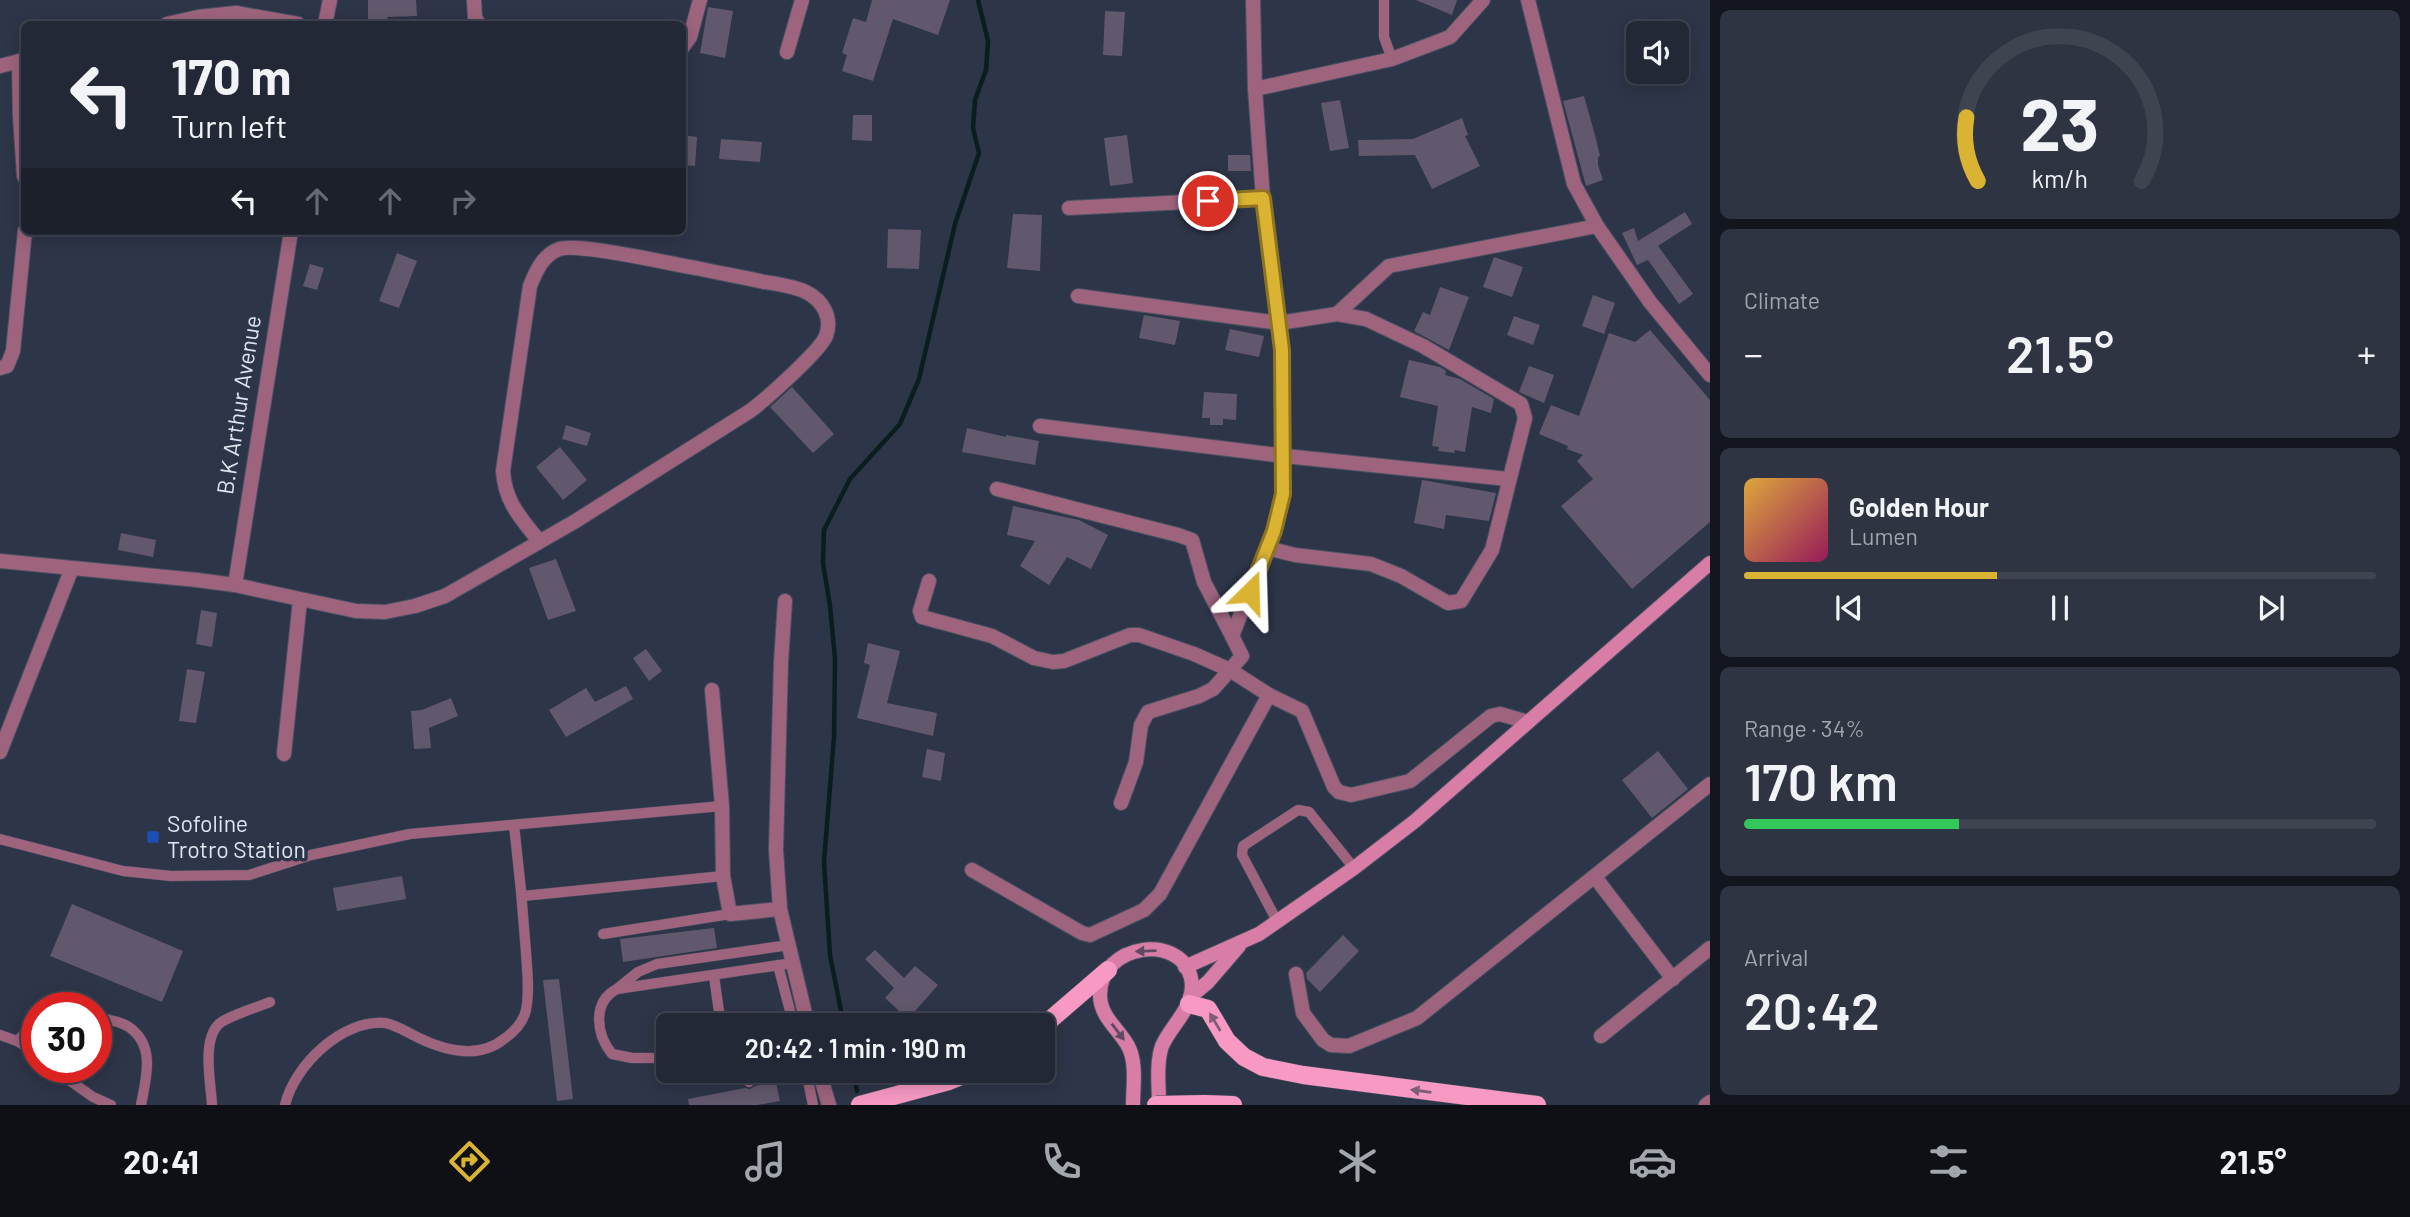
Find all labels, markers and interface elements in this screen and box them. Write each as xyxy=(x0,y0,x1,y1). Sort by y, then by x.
map controls xyxy=(1626,21,1689,84)
button: sound xyxy=(1626,21,1689,84)
text: 170 m xyxy=(171,46,291,105)
icon: left xyxy=(56,49,147,140)
text: 23 xyxy=(2020,78,2100,166)
text: Turn left xyxy=(171,106,288,144)
text: km/h xyxy=(2032,162,2088,192)
pin xyxy=(1178,171,1238,231)
icon: left xyxy=(225,182,263,220)
icon: ahead xyxy=(298,182,336,220)
icon: ahead xyxy=(371,182,409,220)
icon: right xyxy=(444,182,482,220)
icon: arrive xyxy=(1189,182,1227,220)
text: Climate xyxy=(1744,286,1820,314)
street label: B.K Arthur Avenue xyxy=(210,313,266,496)
text: 21.5° xyxy=(2006,321,2114,383)
text: − xyxy=(1744,330,1763,376)
text: + xyxy=(2357,330,2376,376)
text: Golden Hour xyxy=(1849,491,1989,522)
text: Lumen xyxy=(1849,522,1918,550)
position arrow xyxy=(1213,555,1287,629)
icon: previous xyxy=(1830,589,1868,627)
icon: pause xyxy=(2041,589,2079,627)
icon: next xyxy=(2252,589,2290,627)
text: Range · 34% xyxy=(1744,714,1865,742)
text: 170 km xyxy=(1744,749,1898,811)
place label: Sofoline Trotro Station xyxy=(167,809,306,863)
marker: Sofoline Trotro Station xyxy=(145,829,161,845)
text: Arrival xyxy=(1744,943,1808,971)
one-way arrow xyxy=(1135,945,1157,956)
text: 20:42 xyxy=(1744,978,1880,1040)
speed limit sign: 30 xyxy=(21,992,112,1083)
one-way arrow xyxy=(1208,1012,1221,1031)
one-way arrow xyxy=(1110,1023,1124,1041)
text: 20:42 · 1 min · 190 m xyxy=(745,1032,966,1063)
one-way arrow xyxy=(1410,1085,1432,1096)
icon: directions xyxy=(445,1137,494,1186)
icon: music xyxy=(741,1137,790,1186)
icon: phone xyxy=(1037,1137,1086,1186)
icon: climate xyxy=(1333,1137,1382,1186)
icon: car xyxy=(1628,1137,1677,1186)
icon: filters xyxy=(1924,1137,1973,1186)
text: 20:41 xyxy=(123,1142,199,1180)
text: 21.5° xyxy=(2220,1142,2287,1180)

